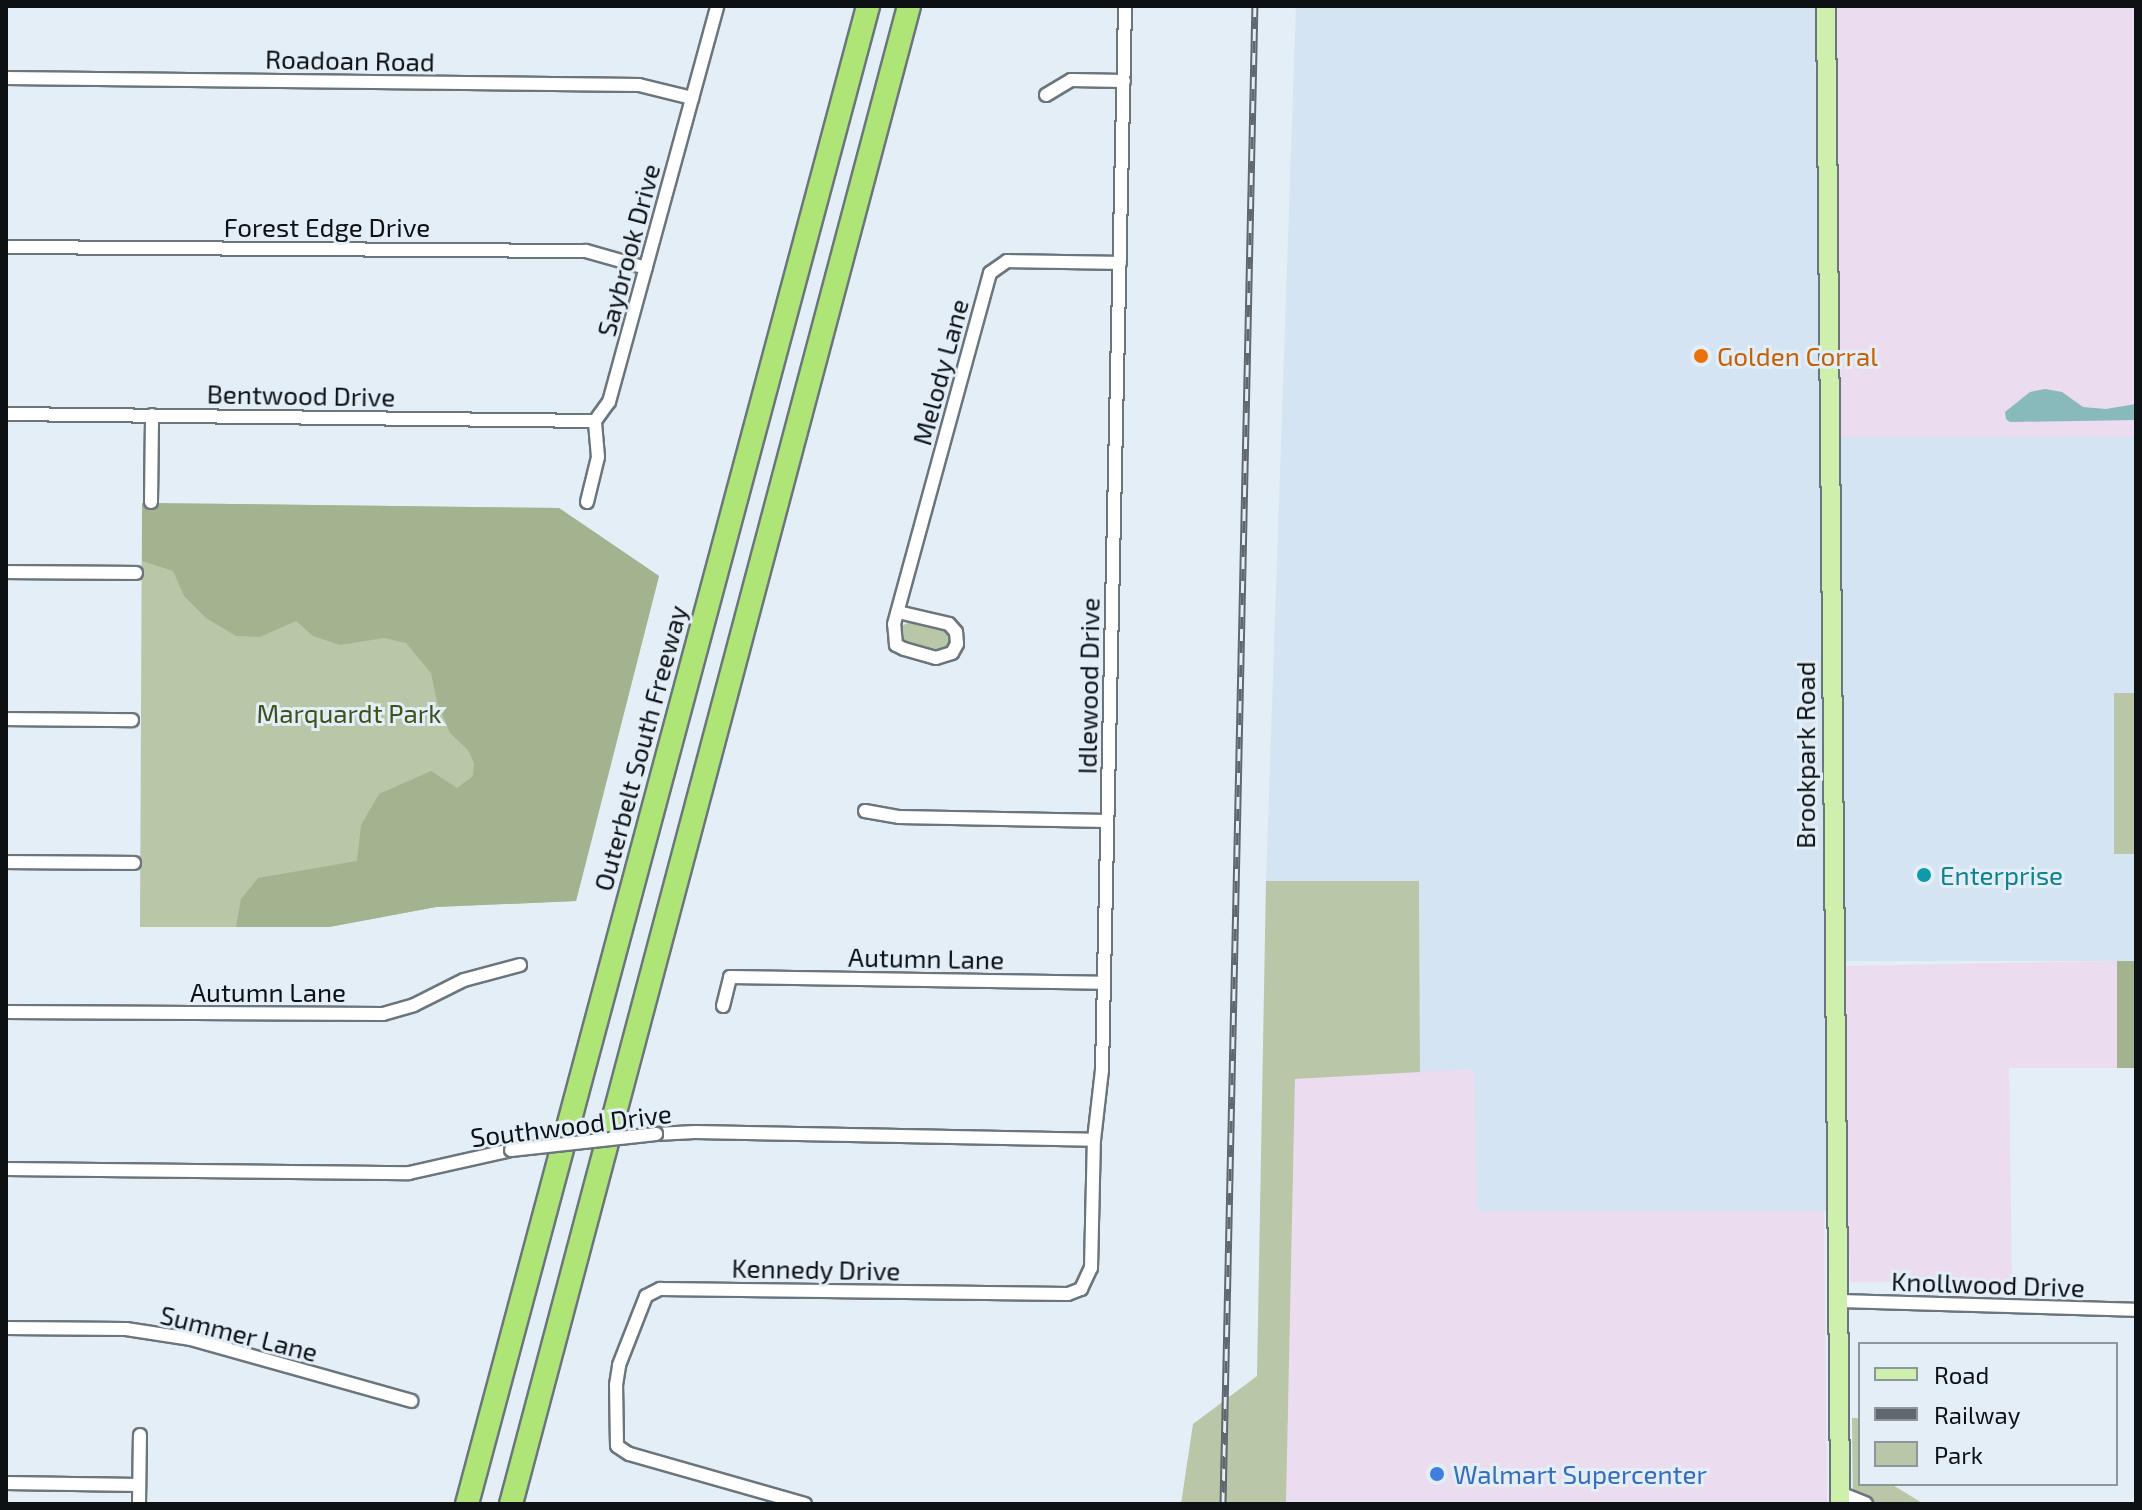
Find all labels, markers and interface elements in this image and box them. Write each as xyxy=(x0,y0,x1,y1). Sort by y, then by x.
street label: Roadoan Road xyxy=(265,43,435,77)
street label: Saybrook Drive xyxy=(590,160,666,340)
street label: Forest Edge Drive xyxy=(224,211,430,243)
street label: Melody Lane xyxy=(905,295,975,449)
place label: Golden Corral xyxy=(1717,340,1878,372)
marker: Golden Corral xyxy=(1692,347,1710,365)
street label: Bentwood Drive xyxy=(207,378,395,412)
street label: Idlewood Drive xyxy=(1071,597,1105,775)
street label: Outerbelt South Freeway xyxy=(587,602,693,894)
street label: Brookpark Road xyxy=(1789,661,1821,849)
park label: Marquardt Park xyxy=(256,697,442,729)
place label: Enterprise xyxy=(1940,859,2063,891)
marker: Enterprise xyxy=(1915,866,1933,884)
street label: Autumn Lane xyxy=(848,941,1004,975)
street label: Autumn Lane xyxy=(190,976,346,1008)
street label: Southwood Drive xyxy=(469,1097,673,1153)
street label: Kennedy Drive xyxy=(731,1252,901,1286)
street label: Knollwood Drive xyxy=(1891,1265,2085,1303)
street label: Summer Lane xyxy=(157,1298,321,1368)
legend xyxy=(1858,1342,2118,1486)
text: Road xyxy=(1934,1360,1989,1389)
text: Railway xyxy=(1934,1400,2020,1429)
text: Park xyxy=(1934,1440,1983,1469)
place label: Walmart Supercenter xyxy=(1453,1458,1707,1490)
marker: Walmart Supercenter xyxy=(1428,1465,1446,1483)

